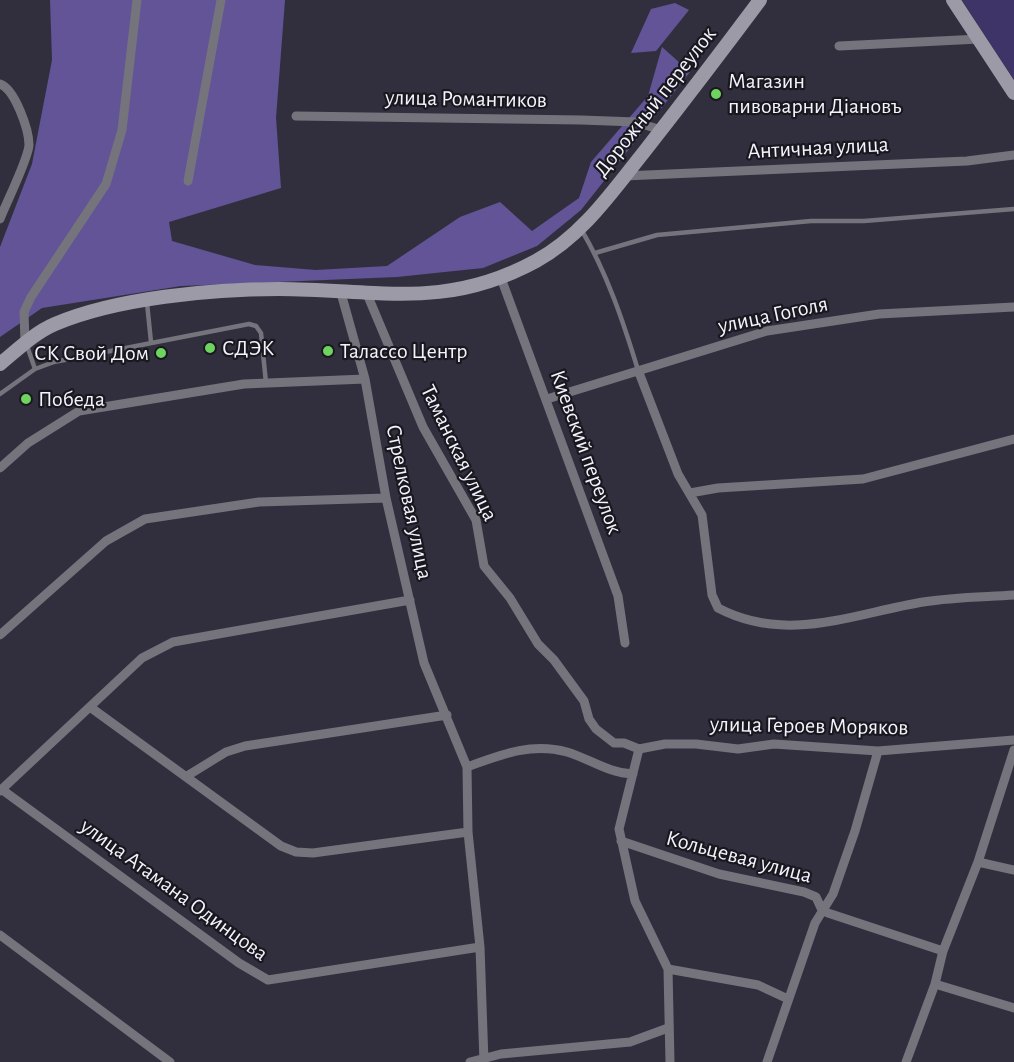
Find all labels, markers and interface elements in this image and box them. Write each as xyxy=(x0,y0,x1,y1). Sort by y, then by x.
street label: Дорожный переулок xyxy=(588,22,722,182)
place label: Магазин пивоварни Дiановъ xyxy=(728,68,901,119)
street label: улица Романтиков xyxy=(385,84,547,114)
marker: Магазин пивоварни Дiановъ xyxy=(709,87,723,101)
street label: Античная улица xyxy=(747,131,889,165)
street label: улица Гоголя xyxy=(716,290,830,340)
place label: СДЭК xyxy=(222,335,274,361)
place label: Талассо Центр xyxy=(340,338,467,364)
place label: СК Свой Дом xyxy=(34,340,149,366)
marker: СДЭК xyxy=(203,341,217,355)
marker: Талассо Центр xyxy=(321,344,335,358)
marker: СК Свой Дом xyxy=(154,346,168,360)
street label: Киевский переулок xyxy=(544,366,628,538)
street label: Таманская улица xyxy=(415,381,503,525)
place label: Победа xyxy=(38,386,105,412)
marker: Победа xyxy=(19,392,33,406)
street label: Стрелковая улица xyxy=(380,422,438,582)
street label: улица Героев Моряков xyxy=(710,711,908,741)
street label: улица Атамана Одинцова xyxy=(75,813,273,967)
street label: Кольцевая улица xyxy=(663,825,815,889)

